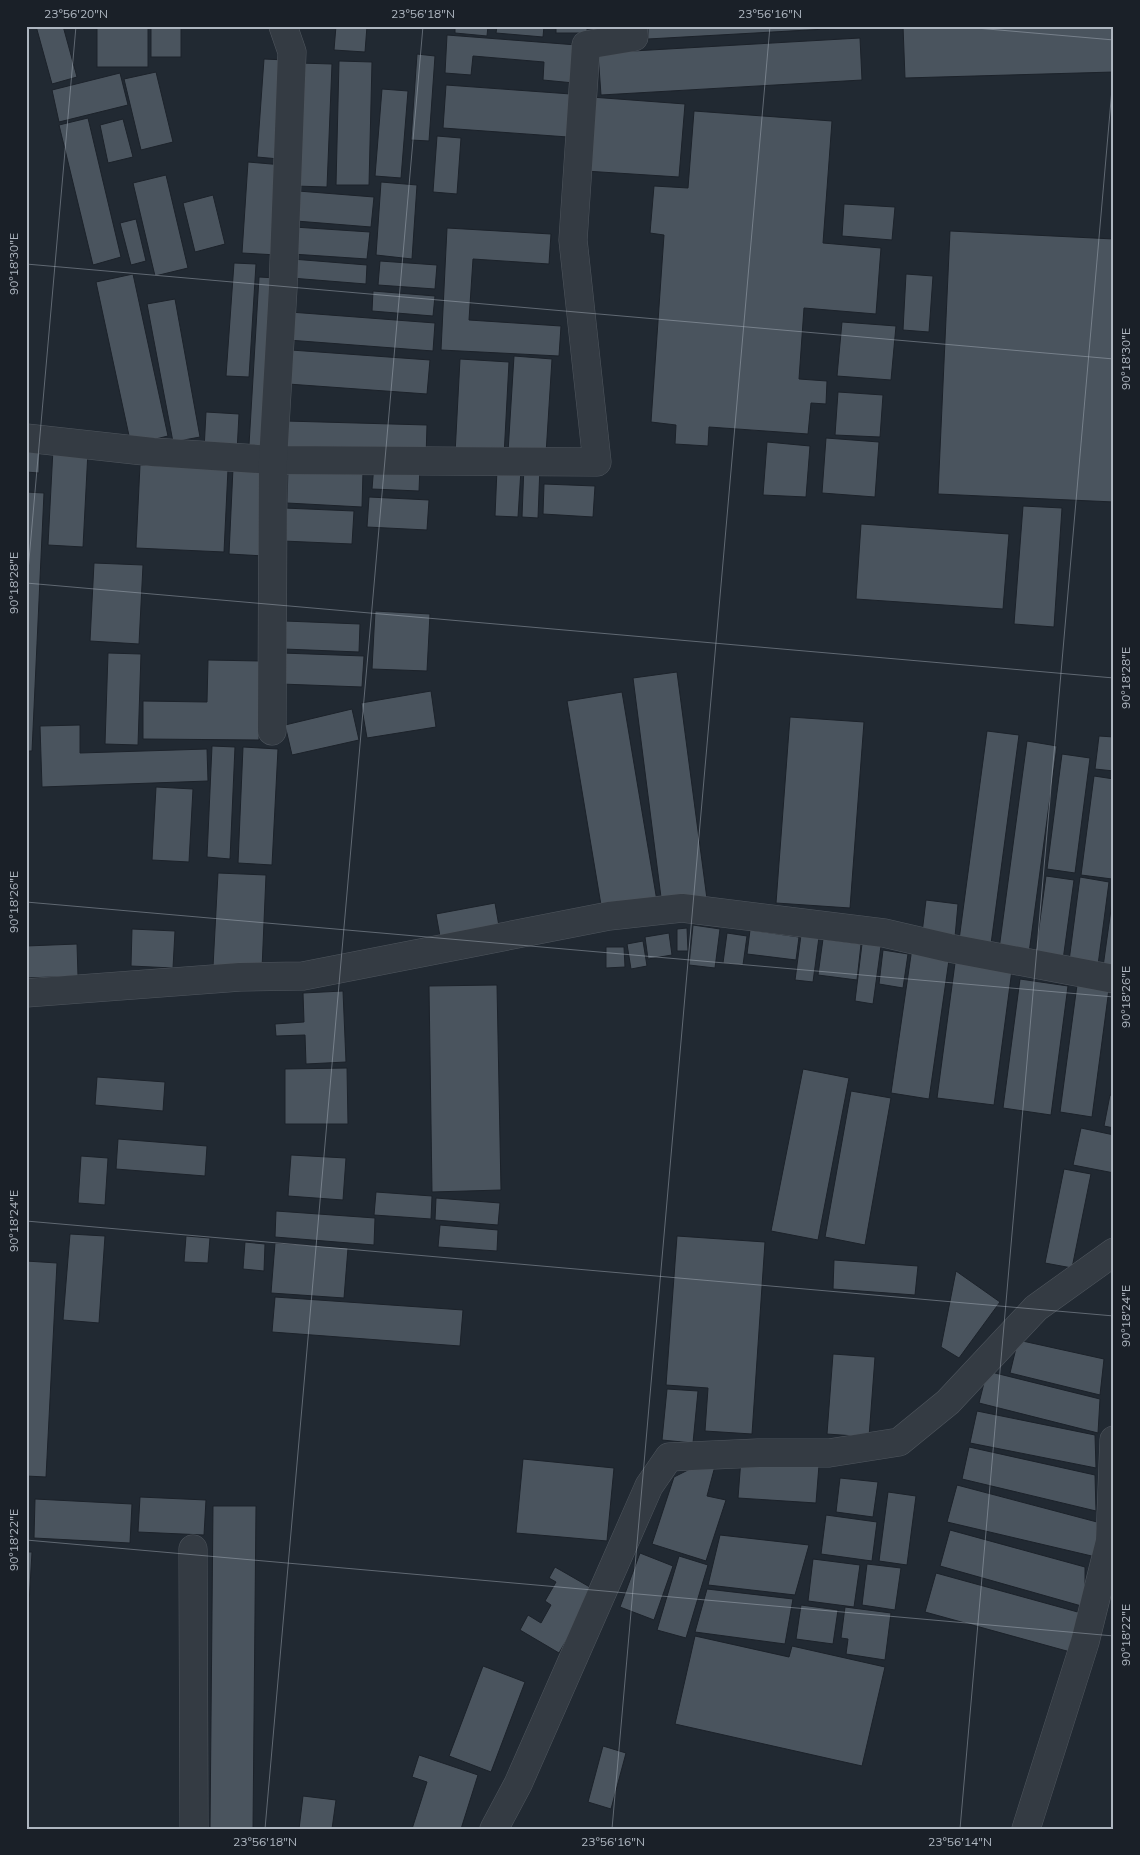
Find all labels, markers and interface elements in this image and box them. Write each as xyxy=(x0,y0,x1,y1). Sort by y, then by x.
text: 23°56'20"N xyxy=(44,6,108,21)
text: 23°56'18"N xyxy=(391,6,455,21)
text: 23°56'16"N xyxy=(738,6,802,21)
text: 90°18'30"E xyxy=(6,233,21,295)
text: 90°18'30"E xyxy=(1118,328,1133,390)
text: 90°18'28"E xyxy=(6,552,21,614)
text: 90°18'28"E xyxy=(1118,647,1133,709)
text: 90°18'26"E xyxy=(6,871,21,933)
text: 90°18'26"E xyxy=(1118,966,1133,1028)
text: 90°18'24"E xyxy=(6,1190,21,1252)
text: 90°18'24"E xyxy=(1118,1285,1133,1347)
text: 90°18'22"E xyxy=(6,1509,21,1571)
text: 90°18'22"E xyxy=(1118,1604,1133,1666)
text: 23°56'18"N xyxy=(233,1834,297,1849)
text: 23°56'16"N xyxy=(581,1834,645,1849)
text: 23°56'14"N xyxy=(928,1834,992,1849)

